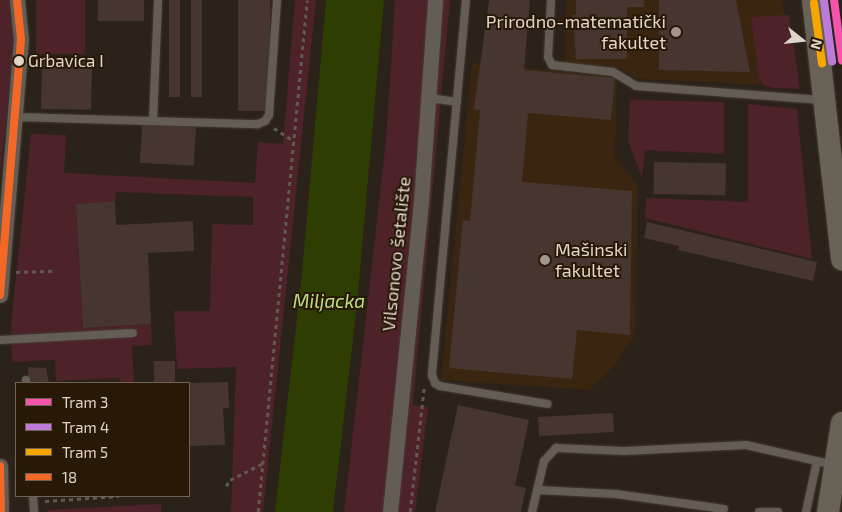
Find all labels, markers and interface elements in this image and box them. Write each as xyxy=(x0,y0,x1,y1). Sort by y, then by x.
place label: Prirodno-matematički fakultet xyxy=(486,11,666,54)
north arrow xyxy=(777,15,827,65)
marker: Prirodno-matematički fakultet xyxy=(670,26,682,38)
text: N xyxy=(807,37,826,51)
place label: Grbavica I xyxy=(28,51,104,71)
marker: Grbavica I xyxy=(14,56,24,66)
street label: Vilsonovo šetalište xyxy=(377,176,415,332)
place label: Mašinski fakultet xyxy=(555,239,628,282)
marker: Mašinski fakultet xyxy=(539,254,551,266)
water label: Miljacka xyxy=(293,290,365,312)
legend xyxy=(15,382,190,497)
text: Tram 3 xyxy=(62,393,108,411)
text: Tram 4 xyxy=(62,418,109,436)
text: Tram 5 xyxy=(62,443,108,461)
text: 18 xyxy=(62,468,77,486)

